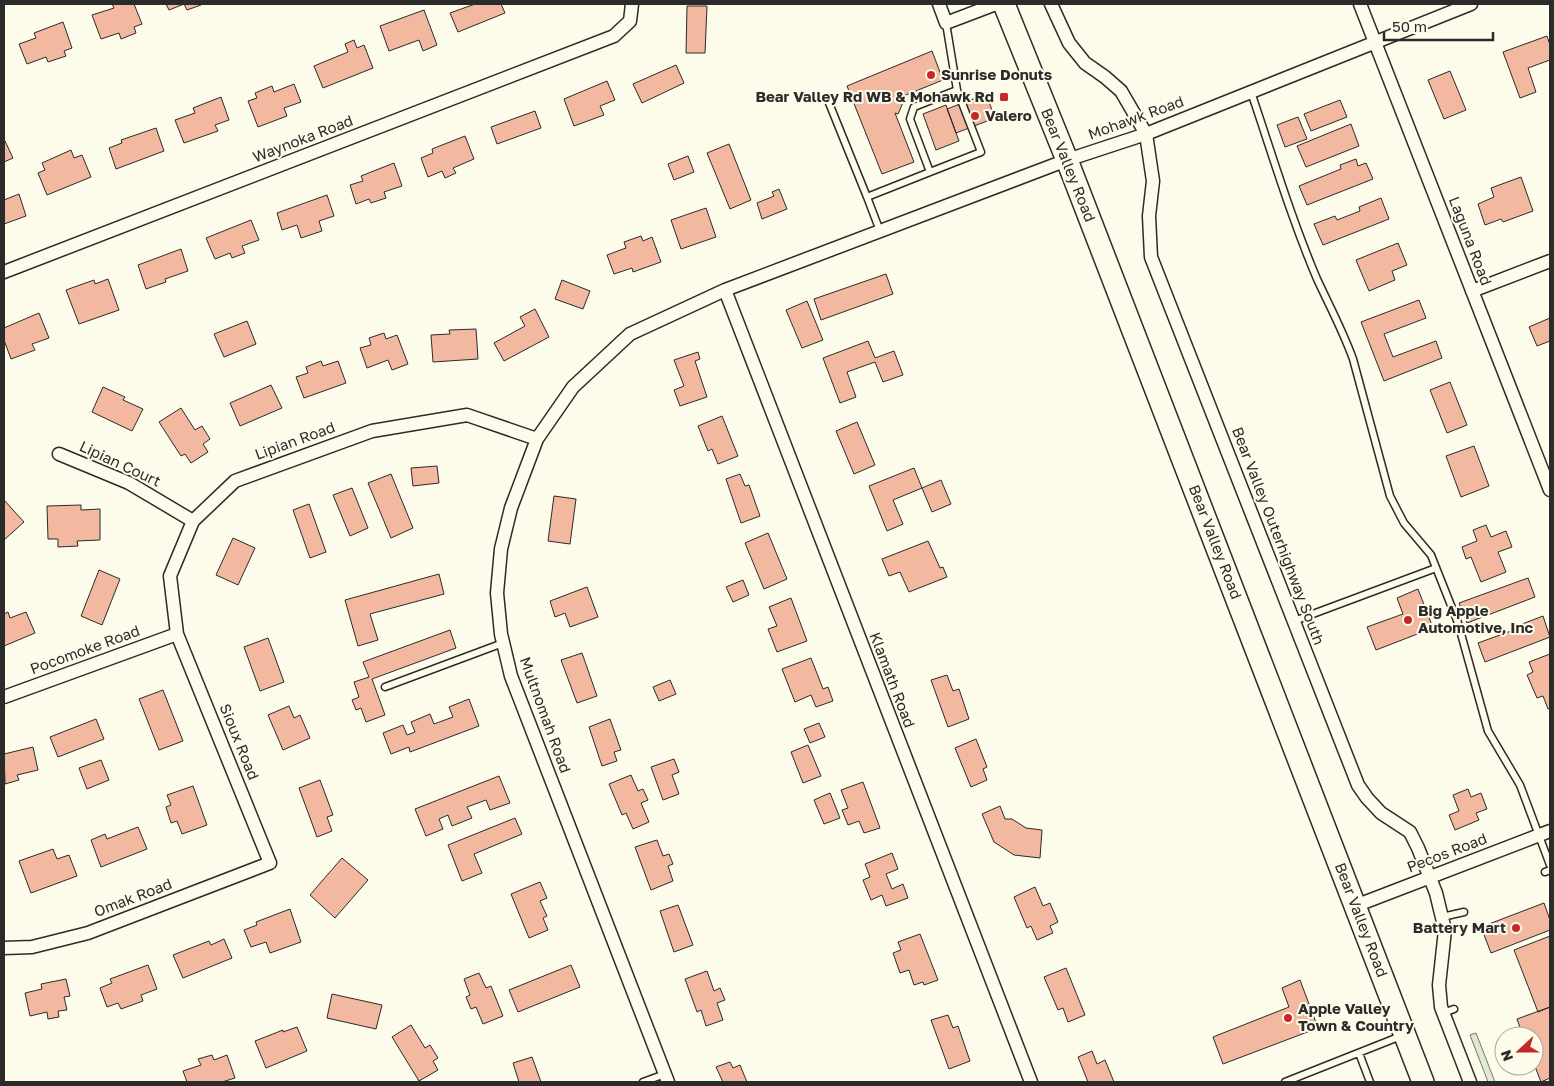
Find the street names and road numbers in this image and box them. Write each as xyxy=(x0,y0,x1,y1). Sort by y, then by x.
street label: Mohawk Road xyxy=(1085,91,1186,143)
street label: Bear Valley Road xyxy=(1038,105,1100,224)
street label: Waynoka Road xyxy=(250,111,355,165)
street label: Laguna Road xyxy=(1446,194,1496,288)
street label: Lipian Road xyxy=(252,417,337,463)
street label: Bear Valley Outerhighway South xyxy=(1229,424,1329,647)
street label: Lipian Court xyxy=(77,436,164,490)
street label: Bear Valley Road xyxy=(1186,482,1246,601)
street label: Pocomoke Road xyxy=(27,621,142,677)
street label: Klamath Road xyxy=(866,629,919,730)
street label: Multnomah Road xyxy=(517,654,575,775)
street label: Sioux Road xyxy=(217,701,263,782)
street label: Pecos Road xyxy=(1404,829,1489,876)
street label: Bear Valley Road xyxy=(1332,860,1392,979)
street label: Omak Road xyxy=(91,874,174,920)

